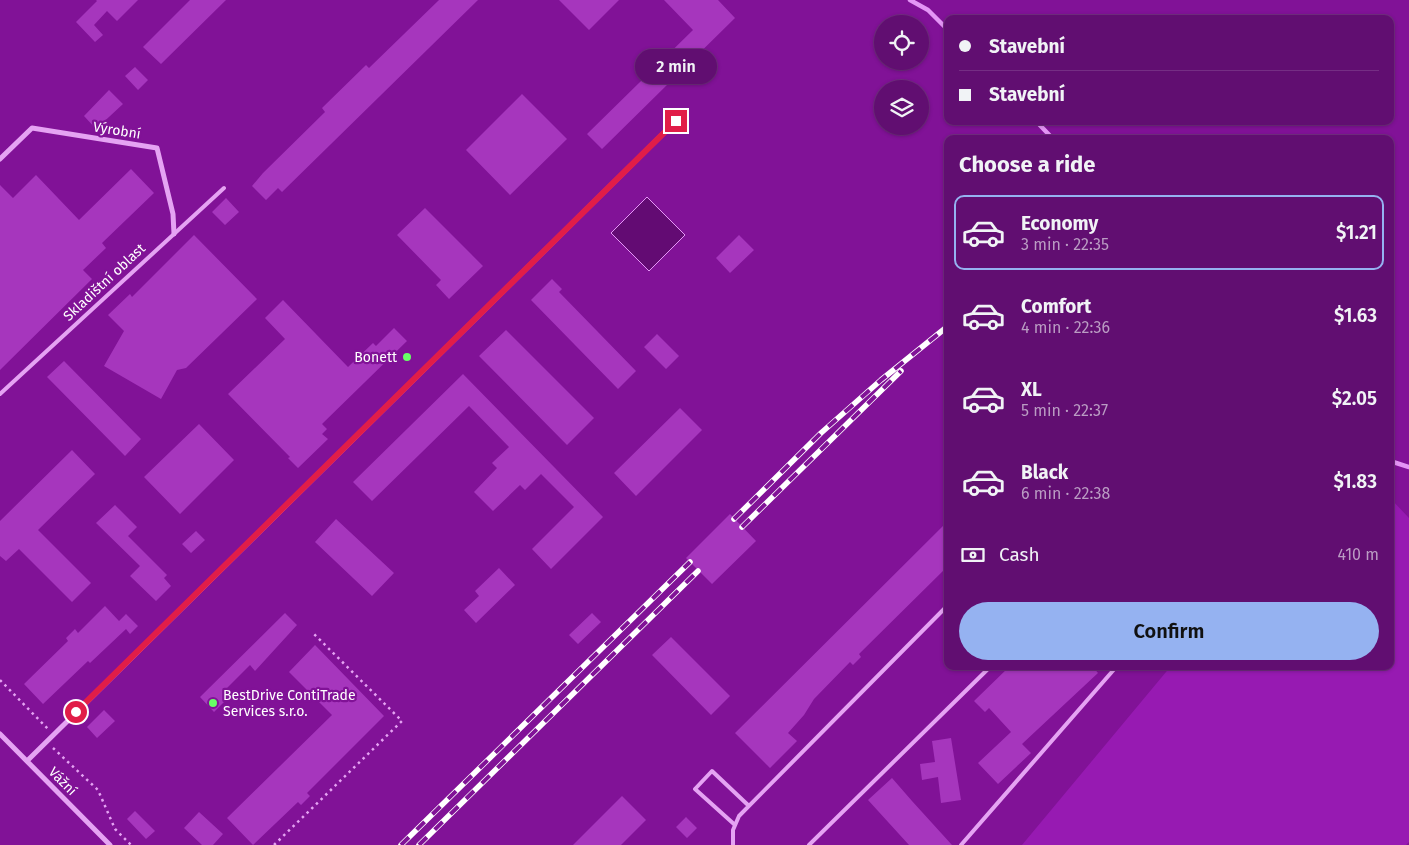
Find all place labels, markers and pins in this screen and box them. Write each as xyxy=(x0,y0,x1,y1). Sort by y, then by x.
place label: Bonett xyxy=(354,349,398,366)
marker: Bonett xyxy=(401,351,413,363)
place label: BestDrive ContiTrade Services s.r.o. xyxy=(223,687,356,720)
marker: BestDrive ContiTrade Services s.r.o. xyxy=(207,697,219,709)

